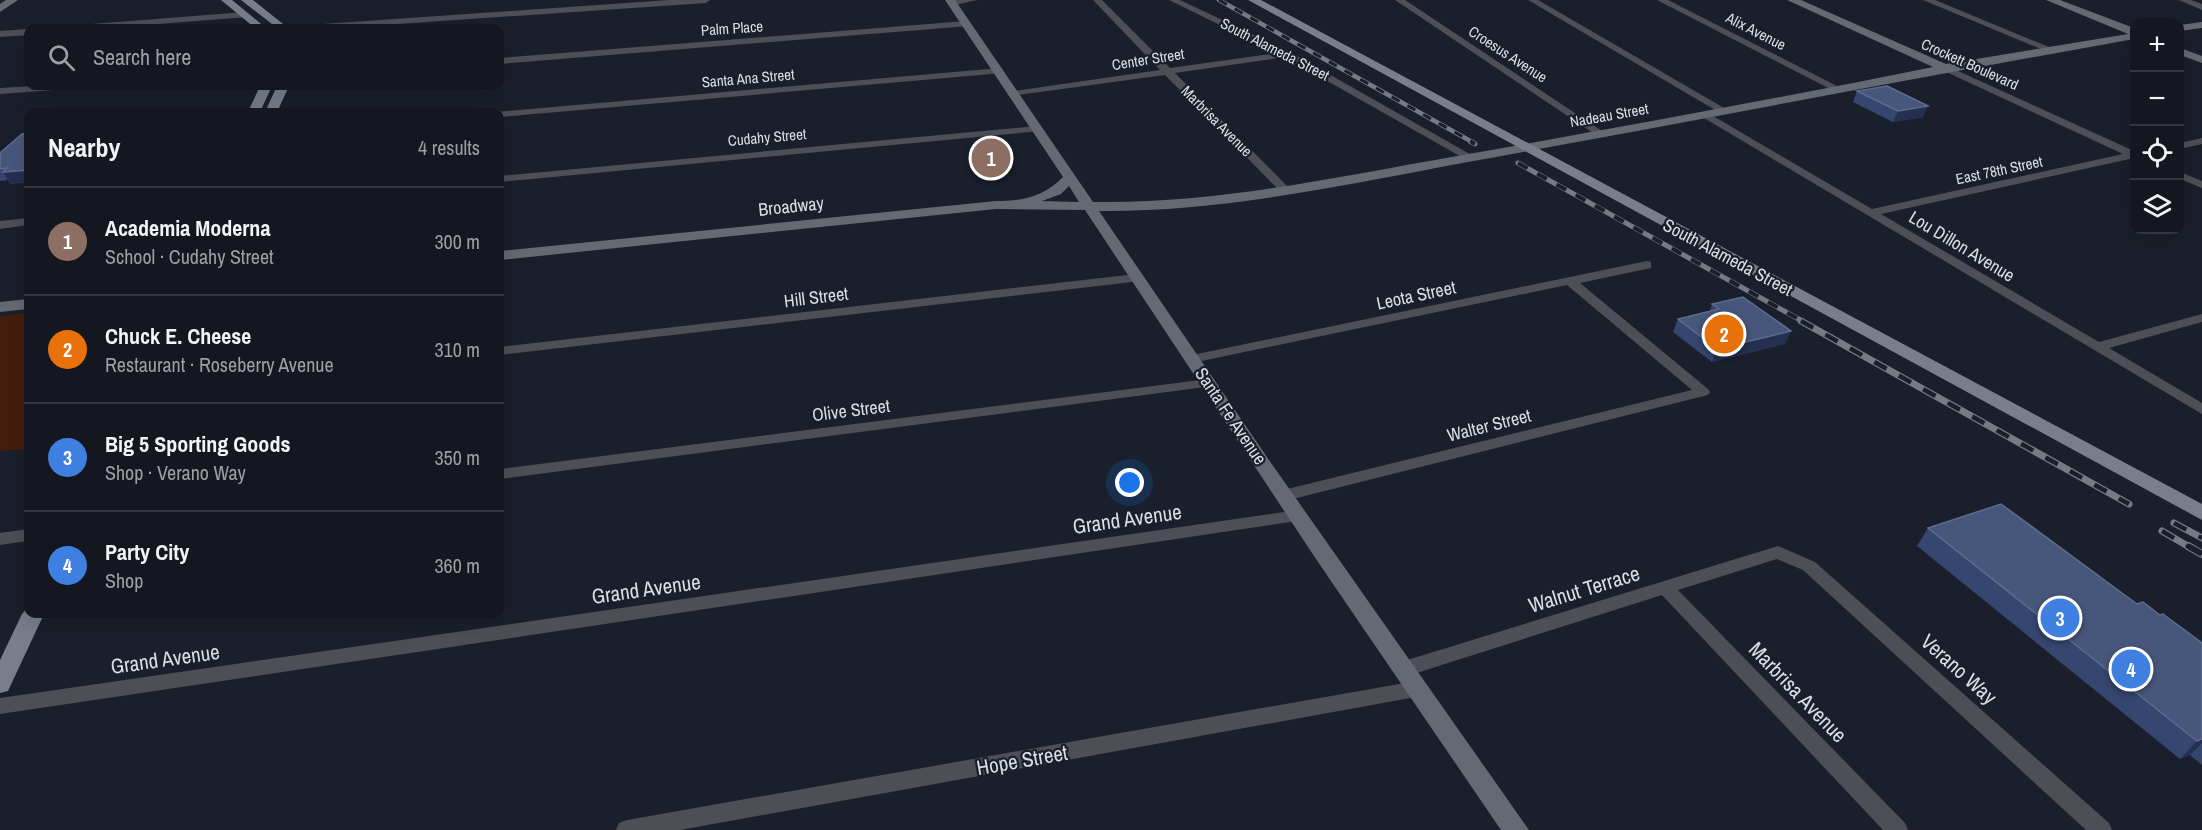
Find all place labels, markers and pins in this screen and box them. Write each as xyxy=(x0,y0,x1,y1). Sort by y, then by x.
pin: 1 xyxy=(972,136,1010,180)
pin: 2 xyxy=(1704,312,1744,356)
pin: 3 xyxy=(2040,596,2080,640)
pin: 4 xyxy=(2112,646,2150,692)

